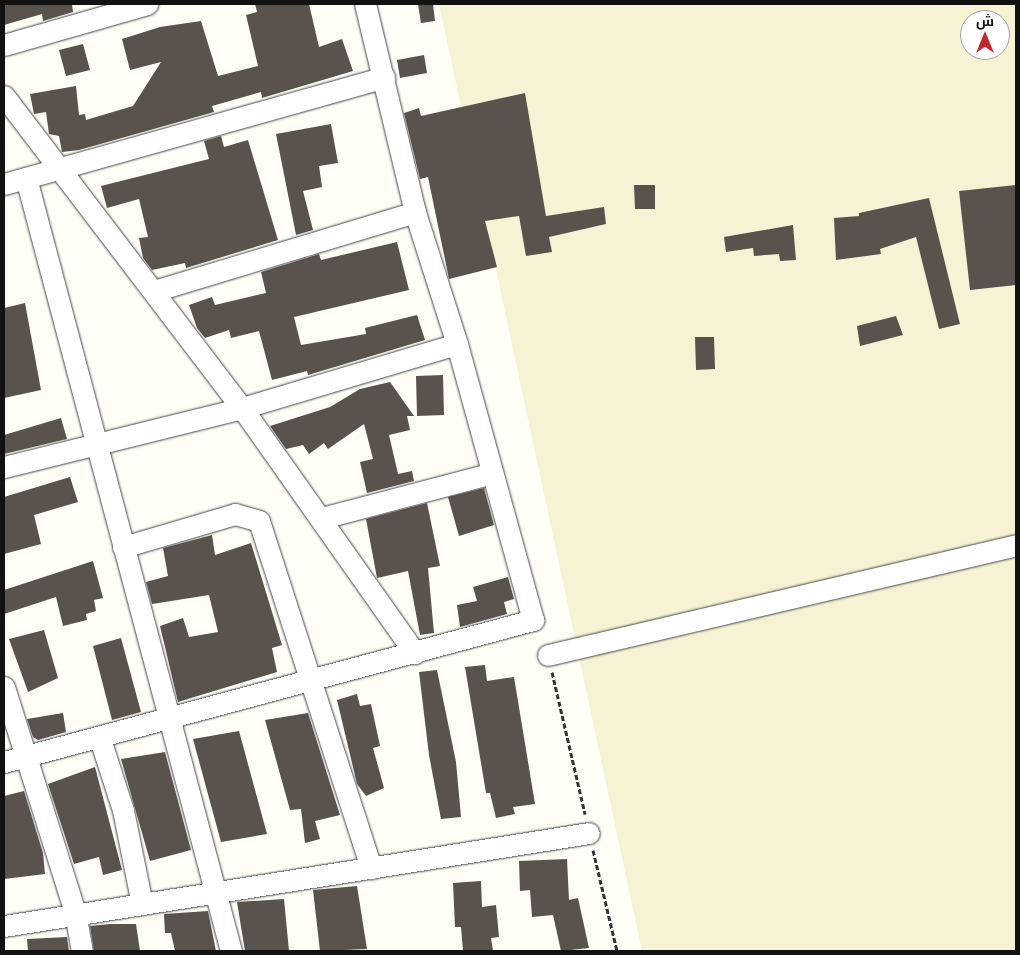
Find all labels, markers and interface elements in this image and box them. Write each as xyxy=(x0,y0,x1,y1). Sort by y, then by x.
north arrow xyxy=(960,10,1010,60)
text: ش xyxy=(976,12,994,30)

